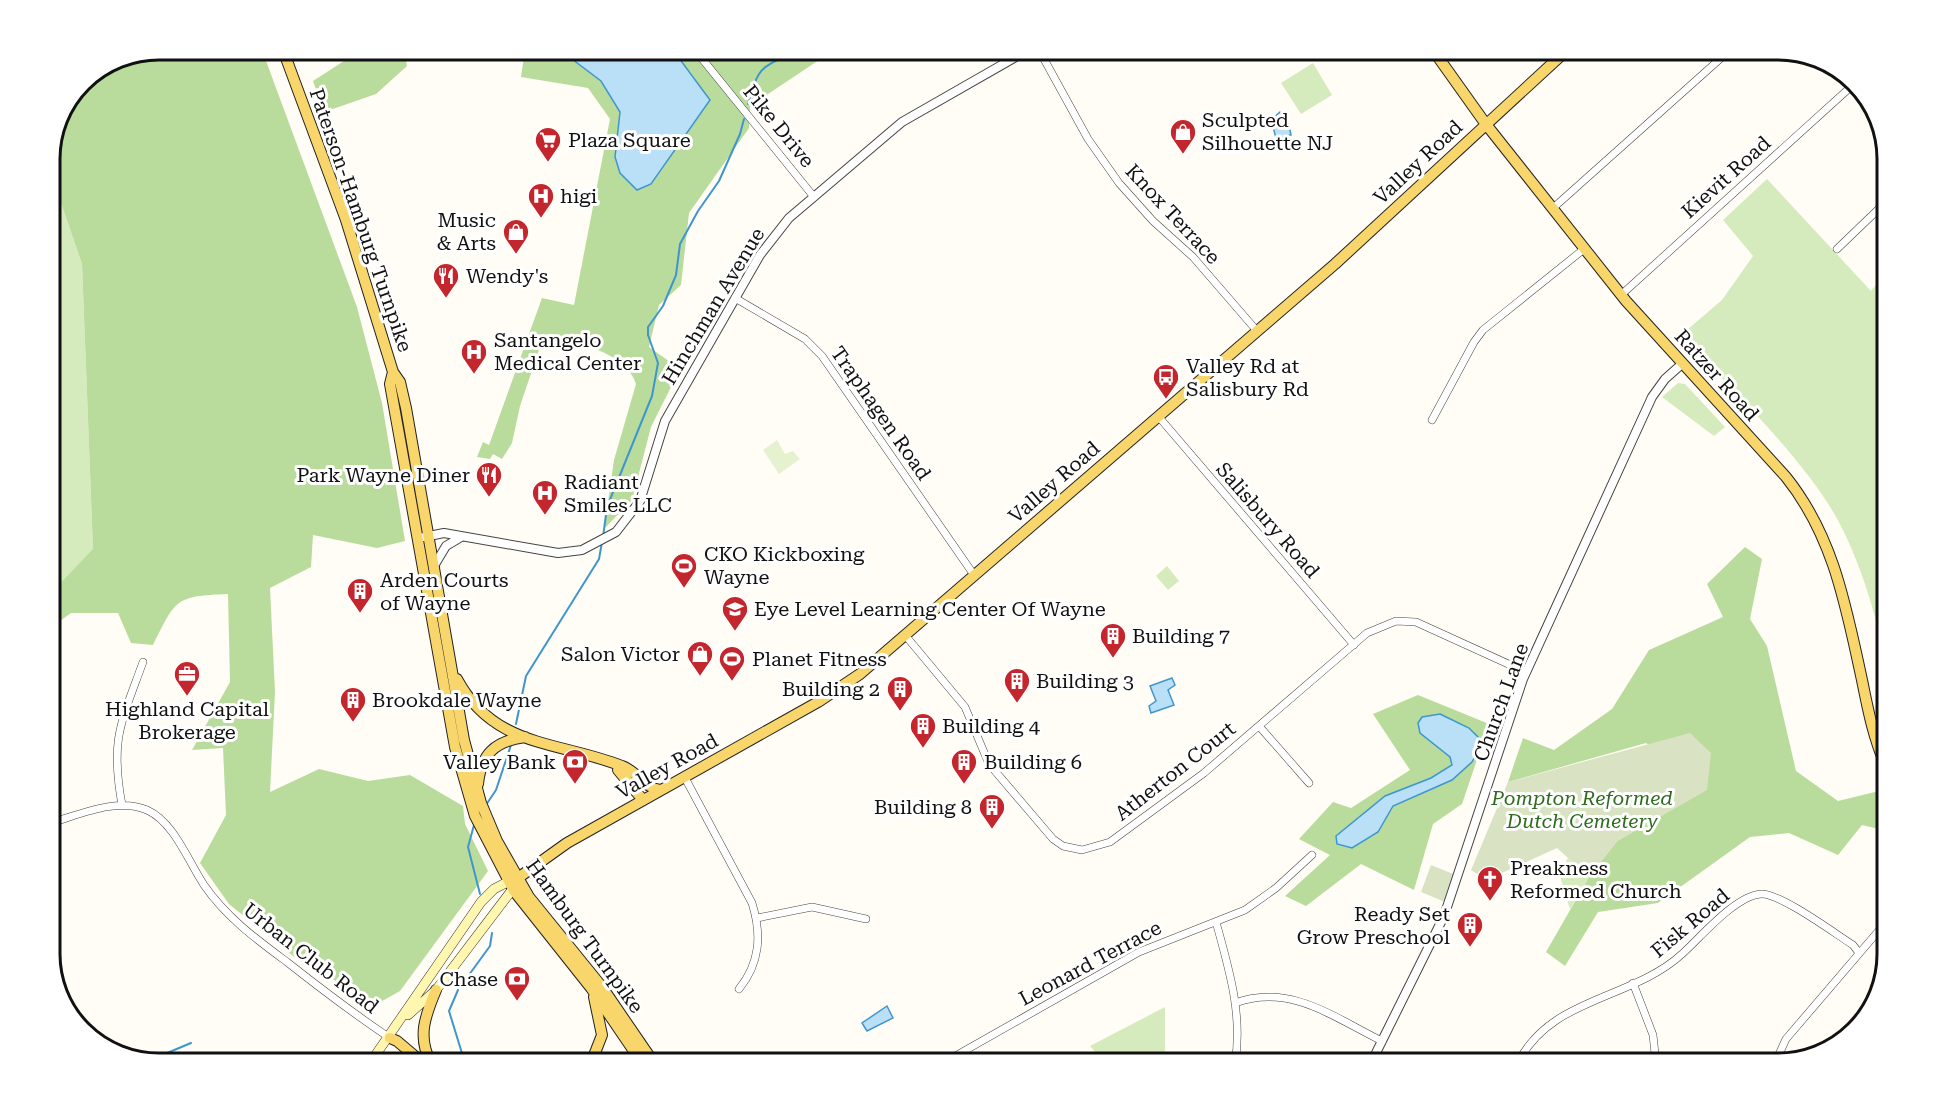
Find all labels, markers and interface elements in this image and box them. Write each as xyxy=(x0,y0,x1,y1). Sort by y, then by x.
street label: Pike Drive xyxy=(738,80,820,172)
street label: Paterson-Hamburg Turnpike xyxy=(305,85,417,355)
place label: Sculpted Silhouette NJ xyxy=(1202,108,1333,155)
street label: Valley Road xyxy=(1369,115,1468,209)
shop icon: Sculpted Silhouette NJ xyxy=(1168,117,1198,155)
supermarket icon: Plaza Square xyxy=(533,125,563,163)
place label: Plaza Square xyxy=(568,128,691,152)
street label: Kievit Road xyxy=(1677,131,1776,223)
street label: Knox Terrace xyxy=(1121,159,1225,269)
hospital icon: higi xyxy=(526,181,556,219)
place label: higi xyxy=(560,184,597,208)
place label: Music & Arts xyxy=(437,208,496,255)
shop icon: Music & Arts xyxy=(501,217,531,255)
street label: Hinchman Avenue xyxy=(657,223,769,389)
restaurant icon: Wendy's xyxy=(431,261,461,299)
place label: Wendy's xyxy=(466,264,548,288)
street label: Ratzer Road xyxy=(1670,324,1764,426)
place label: Santangelo Medical Center xyxy=(494,328,641,375)
hospital icon: Santangelo Medical Center xyxy=(459,337,489,375)
street label: Traphagen Road xyxy=(826,341,936,485)
place label: Valley Rd at Salisbury Rd xyxy=(1186,354,1309,401)
bus stop icon: Valley Rd at Salisbury Rd xyxy=(1151,362,1181,400)
street label: Valley Road xyxy=(1004,436,1105,528)
street label: Salisbury Road xyxy=(1211,457,1325,583)
restaurant icon: Park Wayne Diner xyxy=(474,460,504,498)
place label: Park Wayne Diner xyxy=(296,463,470,487)
place label: Radiant Smiles LLC xyxy=(564,470,672,517)
hospital icon: Radiant Smiles LLC xyxy=(530,478,560,516)
place label: CKO Kickboxing Wayne xyxy=(704,542,865,589)
sports icon: CKO Kickboxing Wayne xyxy=(669,551,699,589)
place label: Arden Courts of Wayne xyxy=(380,568,508,615)
building icon: Arden Courts of Wayne xyxy=(345,576,375,614)
school or university icon: Eye Level Learning Center Of Wayne xyxy=(720,594,750,632)
place label: Eye Level Learning Center Of Wayne xyxy=(754,597,1106,621)
building icon: Building 7 xyxy=(1098,621,1128,659)
place label: Building 7 xyxy=(1132,624,1230,648)
shop icon: Salon Victor xyxy=(685,639,715,677)
street label: Church Lane xyxy=(1469,640,1533,764)
place label: Salon Victor xyxy=(561,642,680,666)
sports icon: Planet Fitness xyxy=(717,644,747,682)
place label: Planet Fitness xyxy=(752,647,887,671)
office icon: Highland Capital Brokerage xyxy=(172,659,202,697)
building icon: Building 3 xyxy=(1002,666,1032,704)
place label: Building 3 xyxy=(1036,669,1134,693)
building icon: Building 2 xyxy=(885,674,915,712)
place label: Building 2 xyxy=(782,677,880,701)
building icon: Brookdale Wayne xyxy=(338,685,368,723)
place label: Brookdale Wayne xyxy=(372,688,541,712)
place label: Highland Capital Brokerage xyxy=(105,697,269,744)
building icon: Building 4 xyxy=(908,711,938,749)
place label: Building 4 xyxy=(942,714,1041,738)
street label: Atherton Court xyxy=(1110,716,1240,826)
street label: Valley Road xyxy=(612,728,722,804)
bank icon: Valley Bank xyxy=(560,747,590,785)
building icon: Building 6 xyxy=(949,747,979,785)
place label: Valley Bank xyxy=(443,750,556,774)
place label: Building 6 xyxy=(984,750,1082,774)
park label: Pompton Reformed Dutch Cemetery xyxy=(1490,786,1673,833)
building icon: Building 8 xyxy=(977,792,1007,830)
place label: Building 8 xyxy=(874,795,972,819)
street label: Hamburg Turnpike xyxy=(521,854,649,1018)
place label: Preakness Reformed Church xyxy=(1510,856,1682,903)
church icon: Preakness Reformed Church xyxy=(1475,864,1505,902)
street label: Fisk Road xyxy=(1646,883,1734,963)
street label: Urban Club Road xyxy=(238,898,384,1018)
place label: Ready Set Grow Preschool xyxy=(1297,902,1451,949)
building icon: Ready Set Grow Preschool xyxy=(1455,910,1485,948)
street label: Leonard Terrace xyxy=(1015,915,1165,1011)
bank icon: Chase xyxy=(502,964,532,1002)
place label: Chase xyxy=(440,967,498,991)

